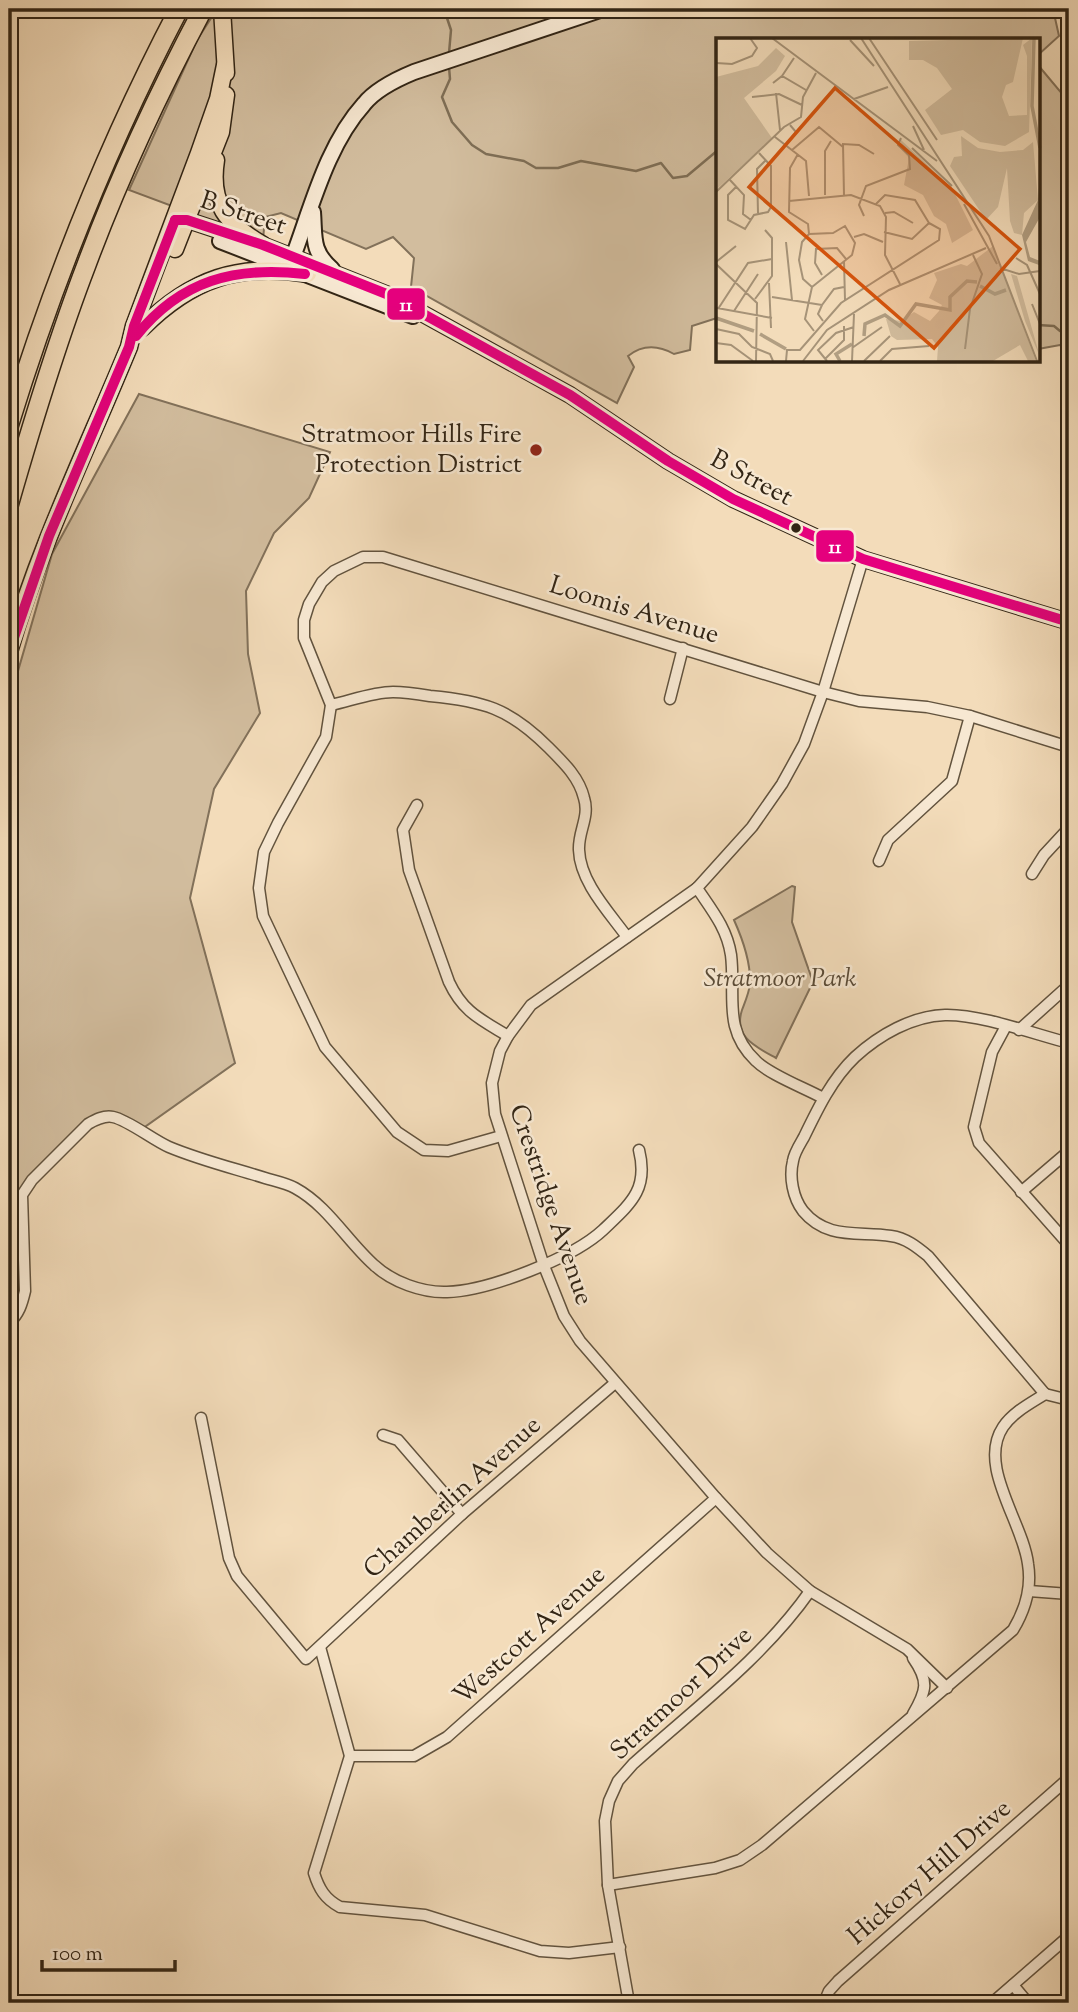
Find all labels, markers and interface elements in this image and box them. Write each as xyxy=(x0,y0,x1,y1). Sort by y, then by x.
inset map xyxy=(716,38,1040,362)
street label: B Street xyxy=(195,183,291,245)
line badge: 11 xyxy=(386,287,426,321)
text: 11 xyxy=(400,293,413,320)
place label: Stratmoor Hills Fire Protection District xyxy=(301,417,522,484)
marker: Stratmoor Hills Fire Protection District xyxy=(528,442,544,458)
street label: B Street xyxy=(703,442,799,516)
unlabelled marker xyxy=(789,521,803,535)
line badge: 11 xyxy=(815,529,855,563)
text: 11 xyxy=(829,535,842,562)
street label: Loomis Avenue xyxy=(545,568,723,654)
park label: Stratmoor Park xyxy=(704,961,857,998)
street label: Crestridge Avenue xyxy=(498,1100,602,1310)
street label: Chamberlin Avenue xyxy=(356,1408,550,1588)
street label: Westcott Avenue xyxy=(446,1557,614,1715)
street label: Stratmoor Drive xyxy=(603,1618,761,1770)
street label: Hickory Hill Drive xyxy=(840,1791,1020,1955)
scale bar xyxy=(42,1928,175,1972)
text: 100 m xyxy=(52,1940,103,1970)

